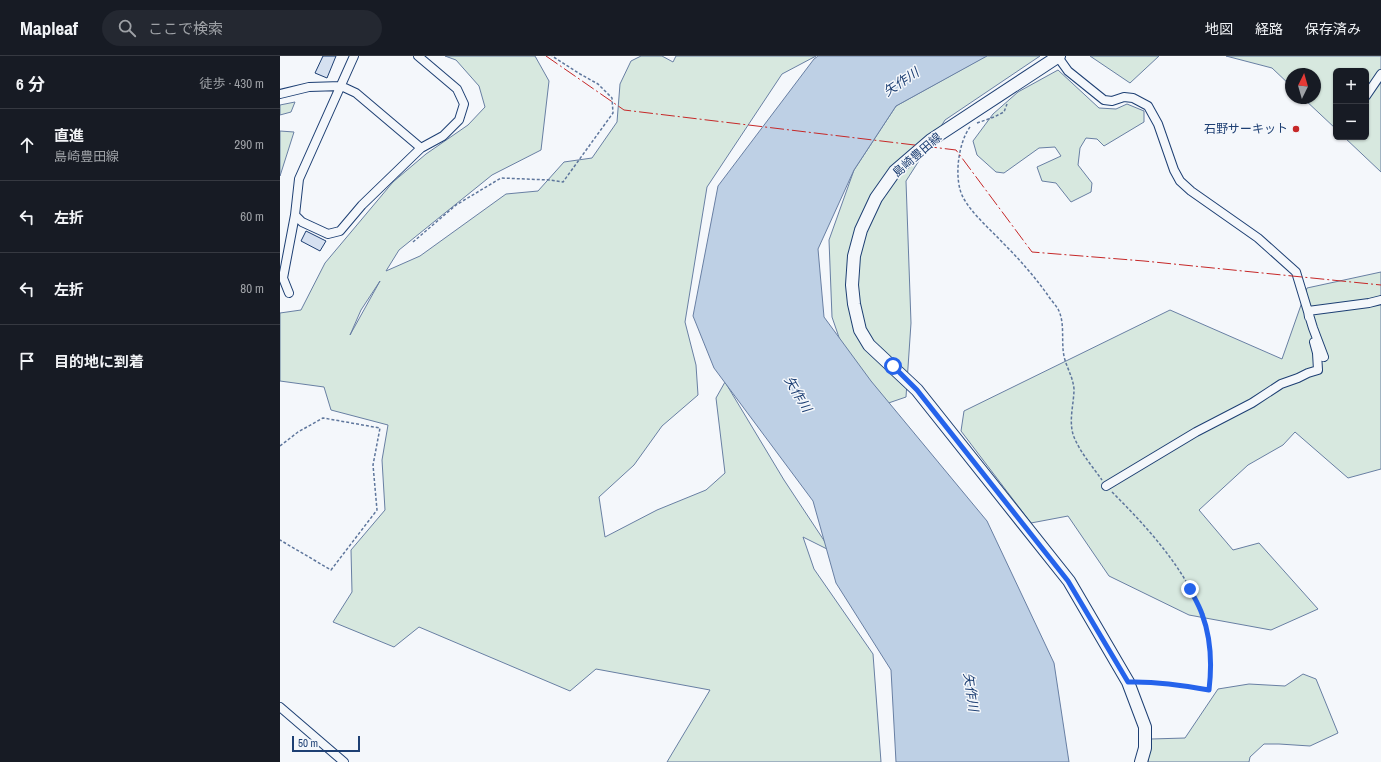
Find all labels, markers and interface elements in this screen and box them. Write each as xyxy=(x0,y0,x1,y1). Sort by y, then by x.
search box xyxy=(102,10,382,46)
text: Mapleaf xyxy=(20,15,78,41)
icon: search xyxy=(116,17,138,39)
text: ここで検索 xyxy=(148,18,223,39)
text: 地図 xyxy=(1205,20,1233,38)
text: 経路 xyxy=(1255,20,1283,38)
text: 保存済み xyxy=(1305,20,1361,38)
water label: 矢作川 xyxy=(880,63,924,100)
north arrow xyxy=(1285,68,1321,104)
map controls xyxy=(1333,68,1369,140)
button: + xyxy=(1333,68,1369,104)
text: 6 分 xyxy=(16,72,45,95)
text: 徒歩 · 430 m xyxy=(199,75,264,92)
button: − xyxy=(1333,104,1369,140)
place label: 石野サーキット xyxy=(1204,121,1288,137)
marker: 石野サーキット xyxy=(1291,124,1301,134)
text: 直進 xyxy=(54,125,84,146)
street label: 島崎豊田線 xyxy=(889,129,945,181)
icon: ahead xyxy=(16,134,38,156)
text: 290 m xyxy=(234,136,264,153)
text: 島崎豊田線 xyxy=(54,148,119,165)
icon: left xyxy=(16,206,38,228)
text: 左折 xyxy=(54,207,84,228)
text: 60 m xyxy=(240,208,264,225)
icon: left xyxy=(16,278,38,300)
text: 左折 xyxy=(54,279,84,300)
text: 80 m xyxy=(240,280,264,297)
icon: arrive xyxy=(16,350,38,372)
text: 目的地に到着 xyxy=(54,351,144,372)
route start xyxy=(884,357,902,375)
water label: 矢作川 xyxy=(781,373,816,417)
route end xyxy=(1181,580,1199,598)
water label: 矢作川 xyxy=(960,671,982,714)
scale bar xyxy=(292,734,360,753)
text: 50 m xyxy=(298,736,318,750)

